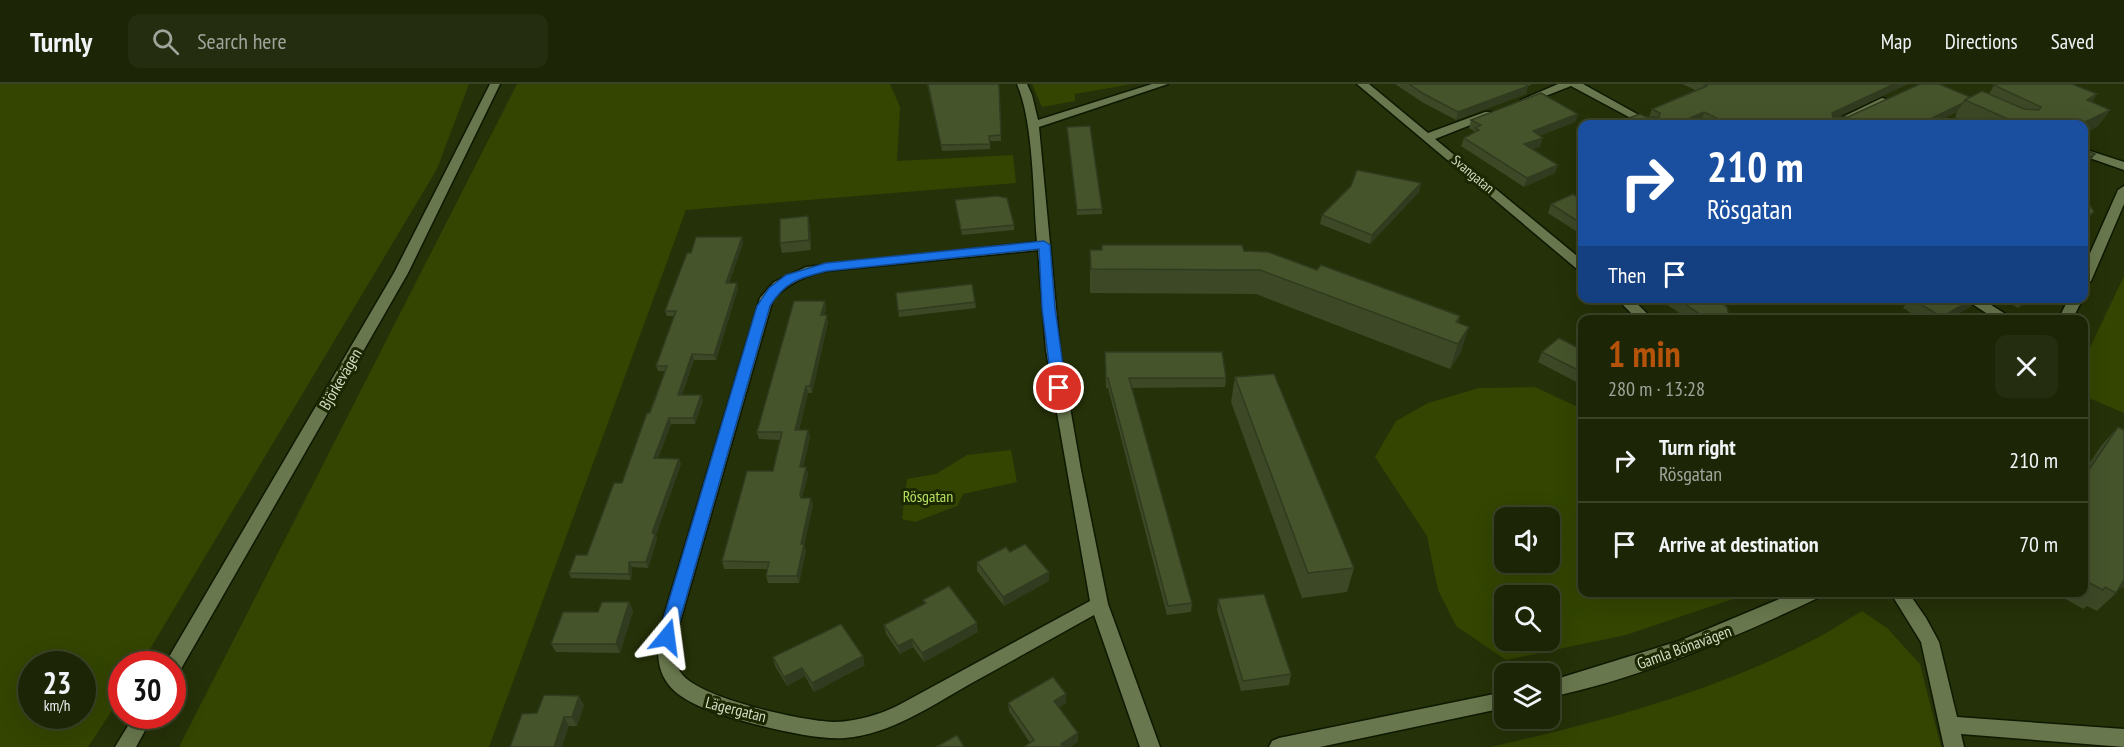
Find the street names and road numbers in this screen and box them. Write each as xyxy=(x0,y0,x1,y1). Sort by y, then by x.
street label: Svangatan xyxy=(1448,151,1498,197)
street label: Björkevägen xyxy=(314,345,366,413)
street label: Gamla Bönavägen xyxy=(1634,621,1734,673)
street label: Lägergatan xyxy=(703,692,769,726)

